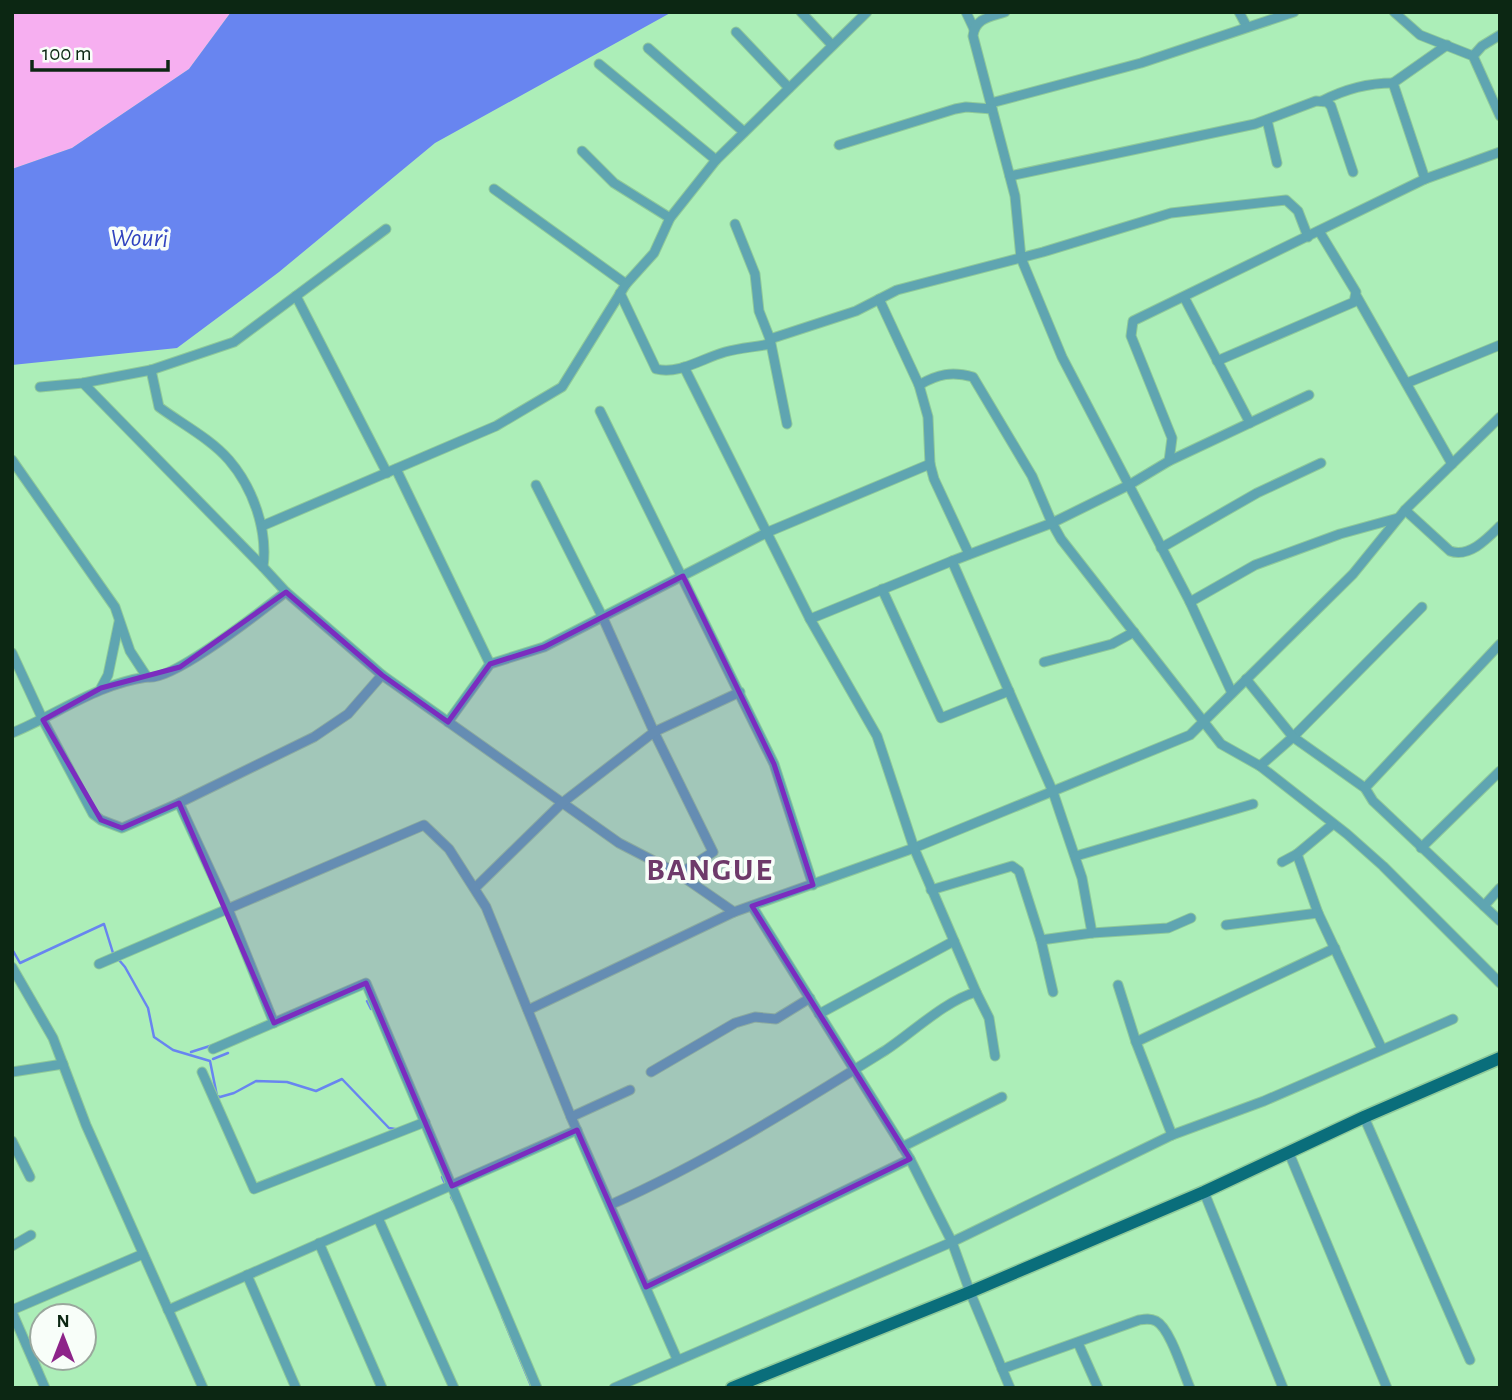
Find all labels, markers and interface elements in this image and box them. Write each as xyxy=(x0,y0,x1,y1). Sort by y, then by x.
scale bar xyxy=(32,28,168,72)
text: 100 m xyxy=(42,43,92,64)
water label: Wouri xyxy=(110,225,168,251)
district label: BANGUE xyxy=(646,854,774,886)
north arrow xyxy=(28,1302,98,1372)
text: N xyxy=(56,1312,70,1331)

